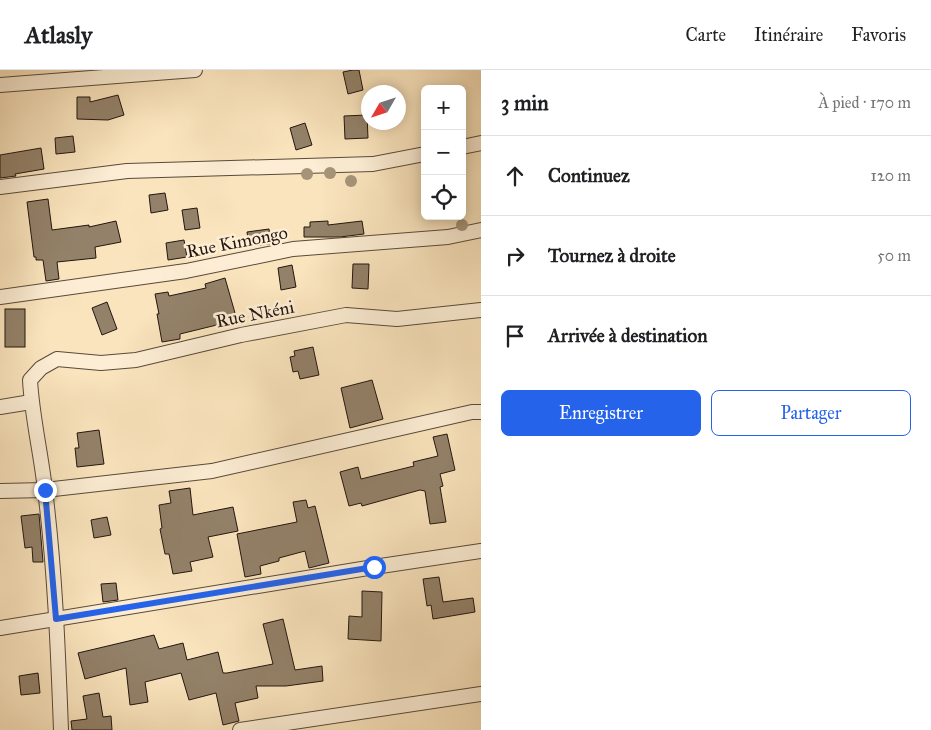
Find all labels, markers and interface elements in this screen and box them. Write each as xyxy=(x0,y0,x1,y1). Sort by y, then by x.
text: Atlasly xyxy=(25,20,92,50)
text: Carte xyxy=(686,24,726,46)
text: Itinéraire xyxy=(754,24,823,46)
text: Favoris xyxy=(851,24,906,46)
north arrow xyxy=(361,85,406,130)
map controls xyxy=(421,85,466,220)
button: + xyxy=(421,85,466,130)
text: 3 min xyxy=(501,90,549,116)
text: À pied · 170 m xyxy=(818,93,911,112)
button: − xyxy=(421,130,466,175)
icon: ahead xyxy=(501,162,529,190)
text: Continuez xyxy=(548,164,630,187)
text: 120 m xyxy=(871,166,911,185)
button: locate xyxy=(421,175,466,220)
street label: Rue Kimongo xyxy=(184,221,290,264)
icon: right xyxy=(501,242,529,270)
text: Tournez à droite xyxy=(548,244,676,267)
text: 50 m xyxy=(877,246,911,265)
street label: Rue Nkéni xyxy=(214,296,296,332)
icon: arrive xyxy=(501,322,529,350)
text: Arrivée à destination xyxy=(548,324,707,347)
button: Enregistrer xyxy=(501,390,701,436)
button: Partager xyxy=(711,390,911,436)
route end xyxy=(34,479,57,502)
route start xyxy=(363,556,386,579)

